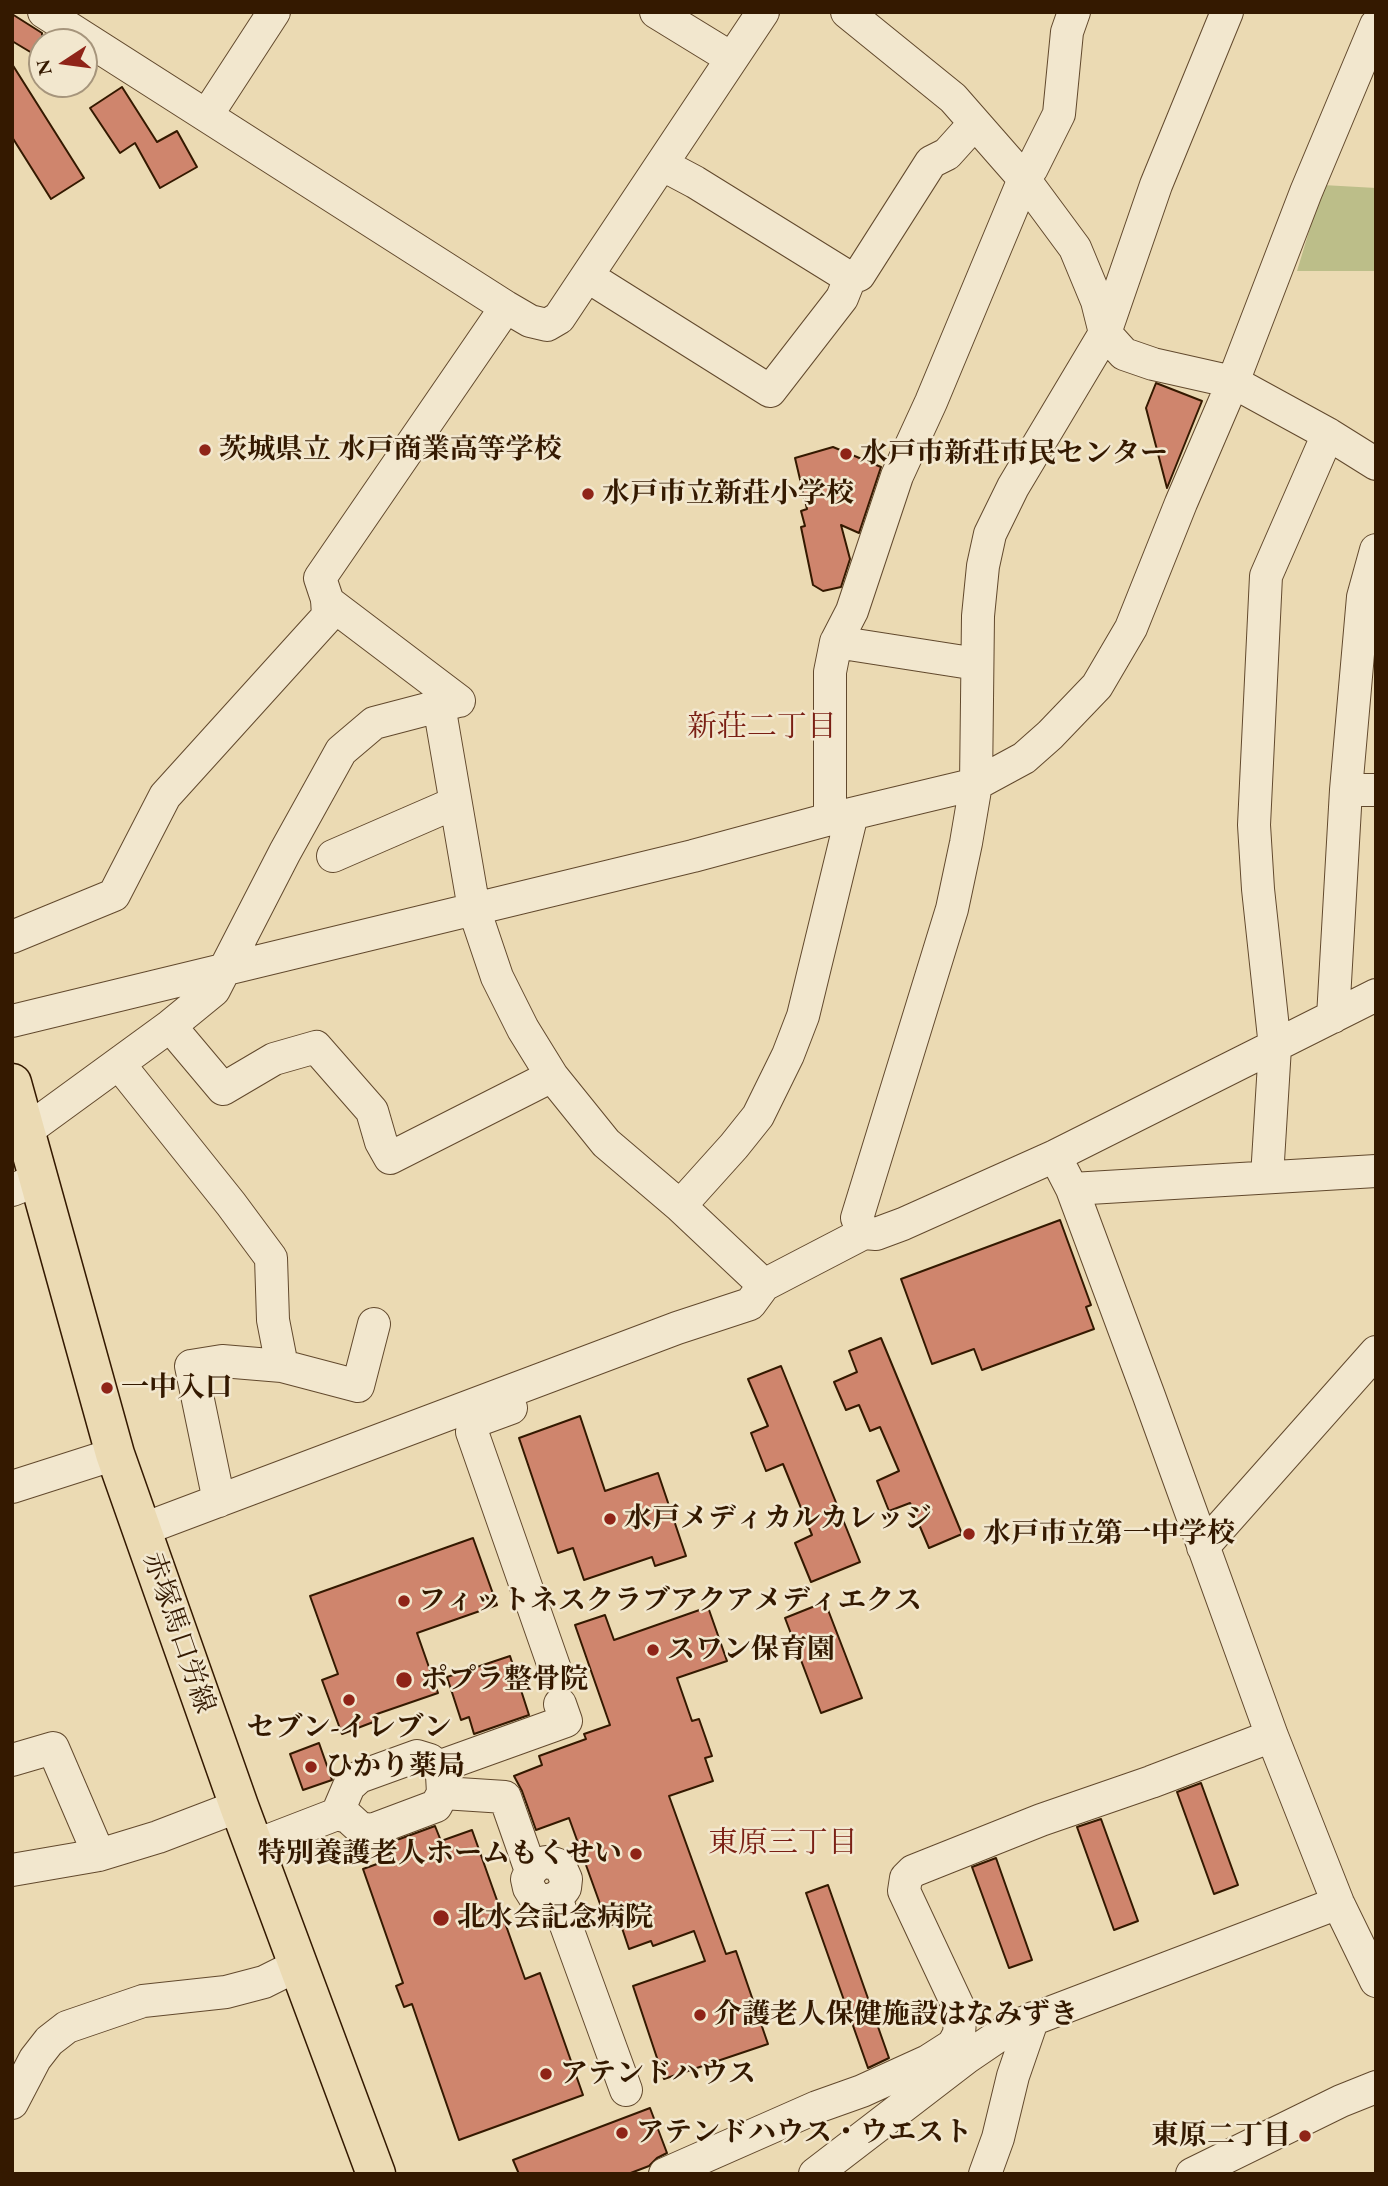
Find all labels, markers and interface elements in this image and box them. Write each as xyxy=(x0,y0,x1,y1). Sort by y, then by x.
north arrow xyxy=(28,28,98,98)
text: N xyxy=(30,57,58,78)
place label: 茨城県立 水戸商業高等学校 xyxy=(219,433,562,467)
place label: 水戸市新荘市民センター xyxy=(860,437,1168,471)
marker: 茨城県立 水戸商業高等学校 xyxy=(197,442,213,458)
marker: 水戸市新荘市民センター xyxy=(838,446,854,462)
place label: 水戸市立新荘小学校 xyxy=(602,477,854,511)
marker: 水戸市立新荘小学校 xyxy=(580,486,596,502)
district label: 新荘二丁目 xyxy=(687,710,837,746)
place label: 一中入口 xyxy=(121,1371,233,1405)
marker: 一中入口 xyxy=(99,1380,115,1396)
place label: 水戸メディカルカレッジ xyxy=(624,1502,932,1536)
marker: 水戸メディカルカレッジ xyxy=(602,1511,618,1527)
place label: 水戸市立第一中学校 xyxy=(983,1517,1235,1551)
marker: 水戸市立第一中学校 xyxy=(961,1526,977,1542)
street label: 赤塚馬口労線 xyxy=(135,1548,221,1718)
place label: フィットネスクラブアクアメディエクス xyxy=(418,1584,922,1618)
marker: フィットネスクラブアクアメディエクス xyxy=(396,1593,412,1609)
place label: スワン保育園 xyxy=(667,1633,835,1667)
marker: スワン保育園 xyxy=(645,1642,661,1658)
place label: ポプラ整骨院 xyxy=(420,1663,588,1697)
marker: ポプラ整骨院 xyxy=(394,1670,414,1690)
marker: セブン-イレブン xyxy=(341,1692,357,1708)
place label: セブン-イレブン xyxy=(247,1711,451,1745)
place label: ひかり薬局 xyxy=(325,1750,465,1784)
marker: ひかり薬局 xyxy=(303,1759,319,1775)
district label: 東原三丁目 xyxy=(708,1826,858,1862)
place label: 特別養護老人ホームもくせい xyxy=(258,1837,622,1871)
marker: 特別養護老人ホームもくせい xyxy=(628,1846,644,1862)
place label: 北水会記念病院 xyxy=(457,1901,653,1935)
marker: 北水会記念病院 xyxy=(431,1908,451,1928)
place label: 介護老人保健施設はなみずき xyxy=(714,1998,1078,2032)
marker: 介護老人保健施設はなみずき xyxy=(692,2007,708,2023)
place label: アテンドハウス xyxy=(560,2057,756,2091)
marker: アテンドハウス xyxy=(538,2066,554,2082)
place label: アテンドハウス・ウエスト xyxy=(636,2116,972,2150)
place label: 東原二丁目 xyxy=(1151,2119,1291,2153)
marker: アテンドハウス・ウエスト xyxy=(614,2125,630,2141)
marker: 東原二丁目 xyxy=(1297,2128,1313,2144)

